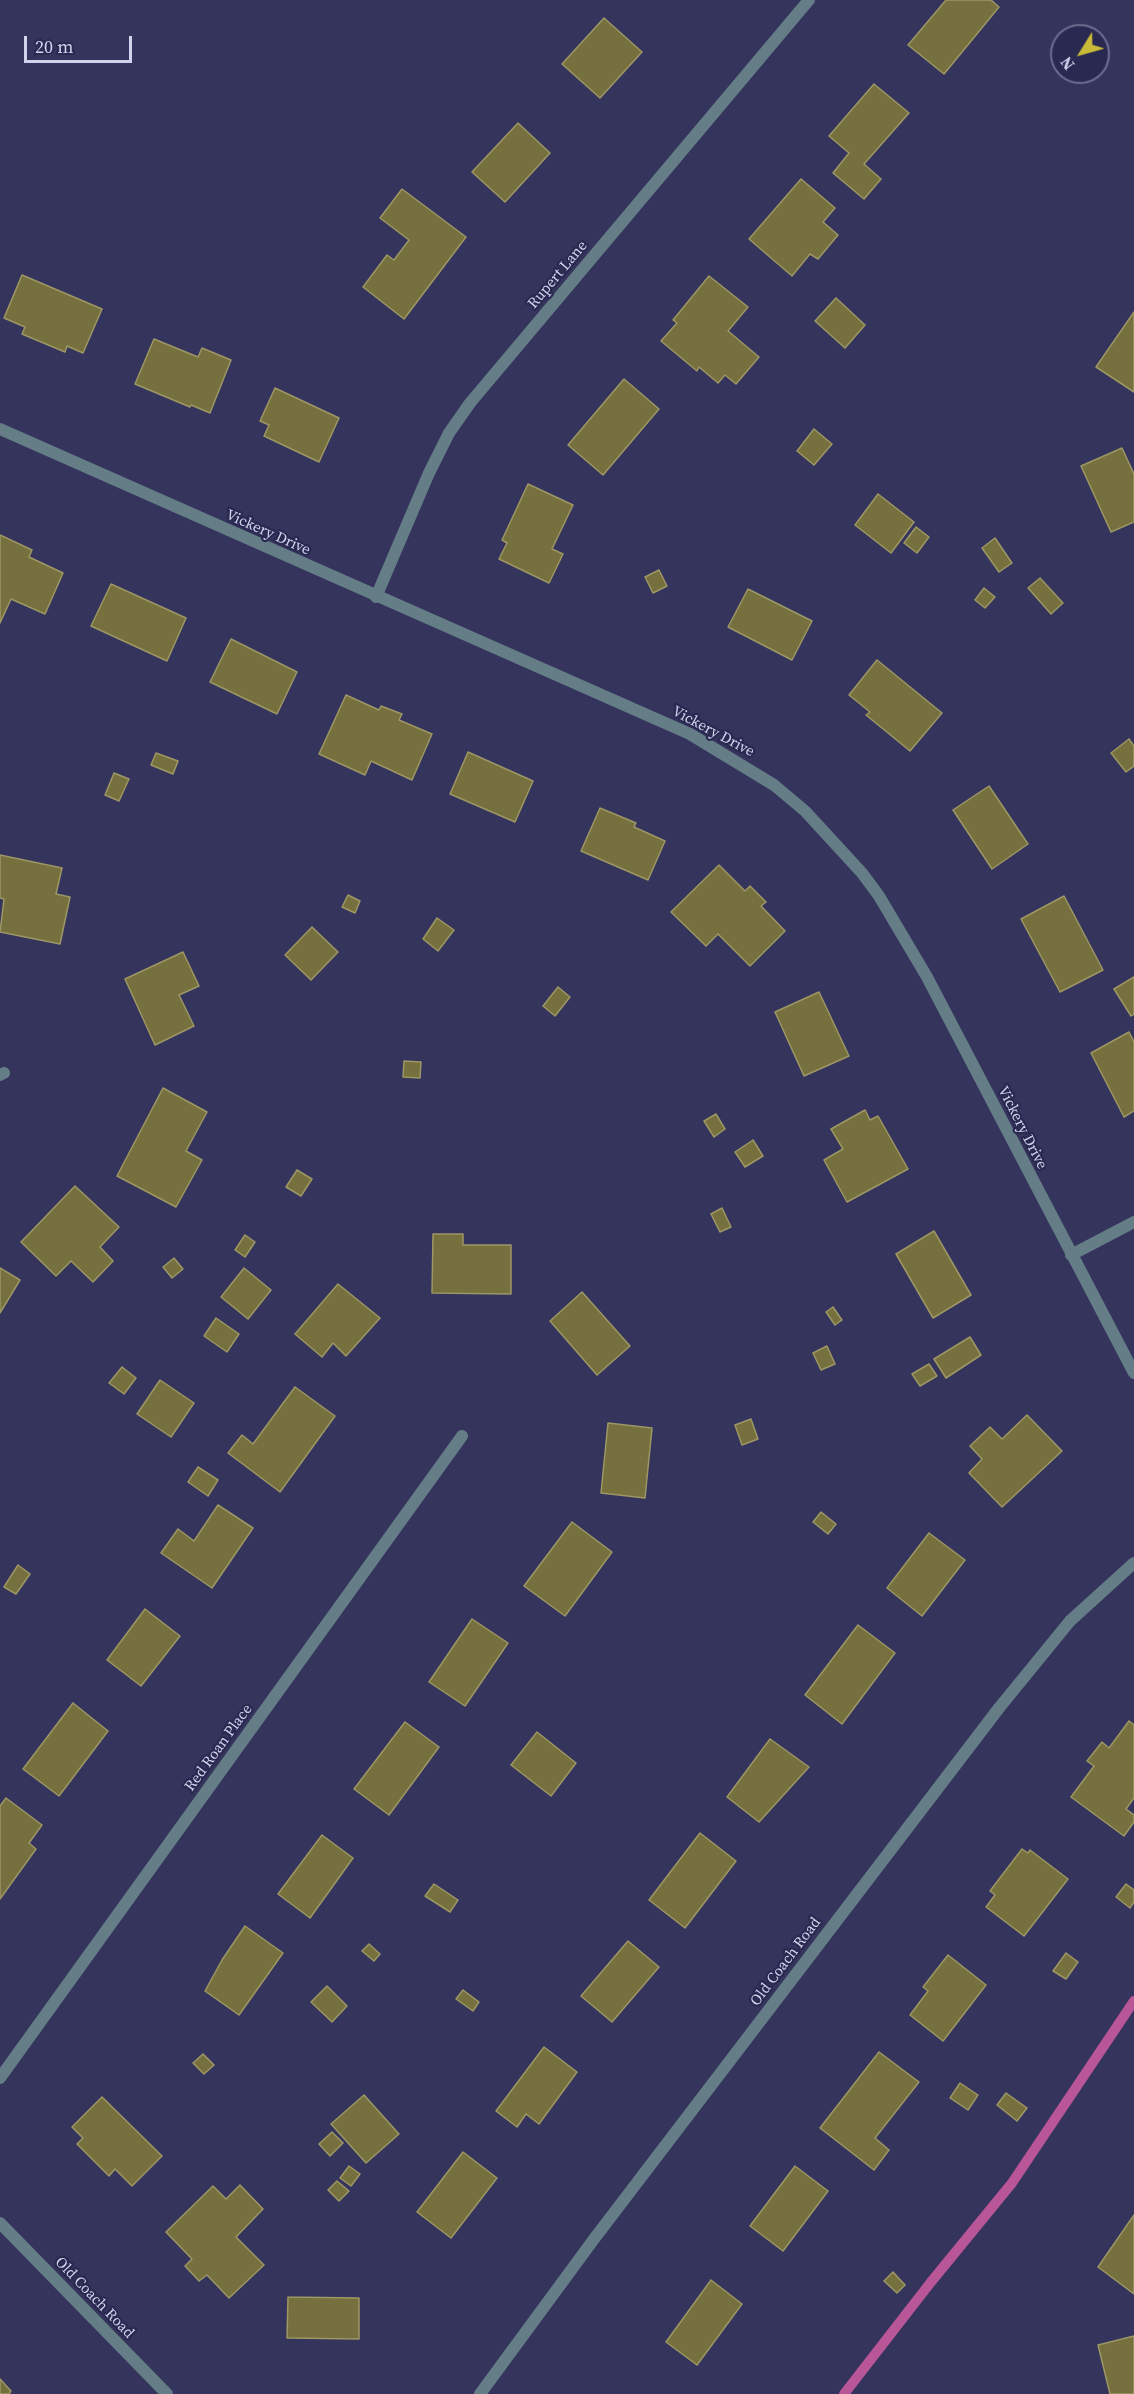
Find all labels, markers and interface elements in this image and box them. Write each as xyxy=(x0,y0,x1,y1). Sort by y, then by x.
scale bar xyxy=(27,24,135,62)
north arrow xyxy=(1050,24,1110,84)
text: 20 m xyxy=(35,34,73,59)
text: N xyxy=(1055,52,1080,75)
street label: Rupert Lane xyxy=(524,237,592,313)
street label: Vickery Drive xyxy=(223,506,313,560)
street label: Vickery Drive xyxy=(669,703,757,761)
street label: Vickery Drive xyxy=(993,1084,1051,1172)
street label: Red Roan Place xyxy=(181,1701,257,1795)
street label: Old Coach Road xyxy=(747,1914,825,2010)
street label: Old Coach Road xyxy=(51,2254,137,2342)

